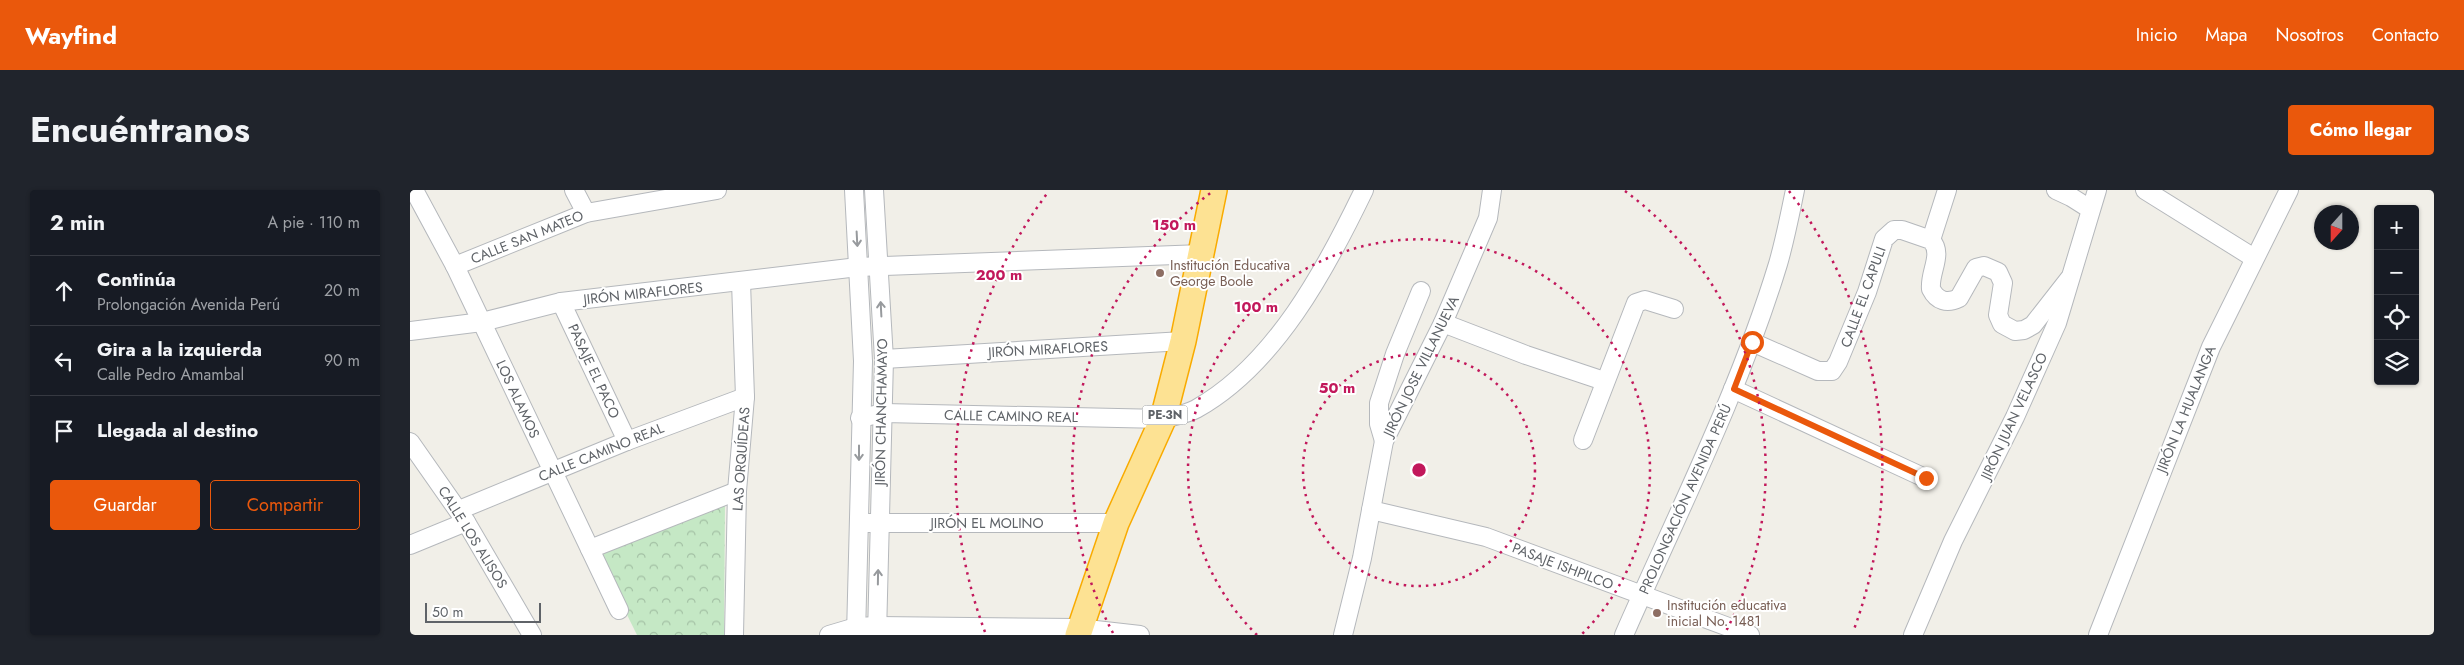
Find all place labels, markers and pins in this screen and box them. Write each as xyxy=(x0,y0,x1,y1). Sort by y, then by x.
place label: Institución Educativa George Boole xyxy=(1170,255,1290,291)
marker: Institución Educativa George Boole xyxy=(1154,267,1166,279)
centre of rings xyxy=(1410,461,1428,479)
place label: Institución educativa inicial No. 1481 xyxy=(1667,595,1787,631)
marker: Institución educativa inicial No. 1481 xyxy=(1651,607,1663,619)

